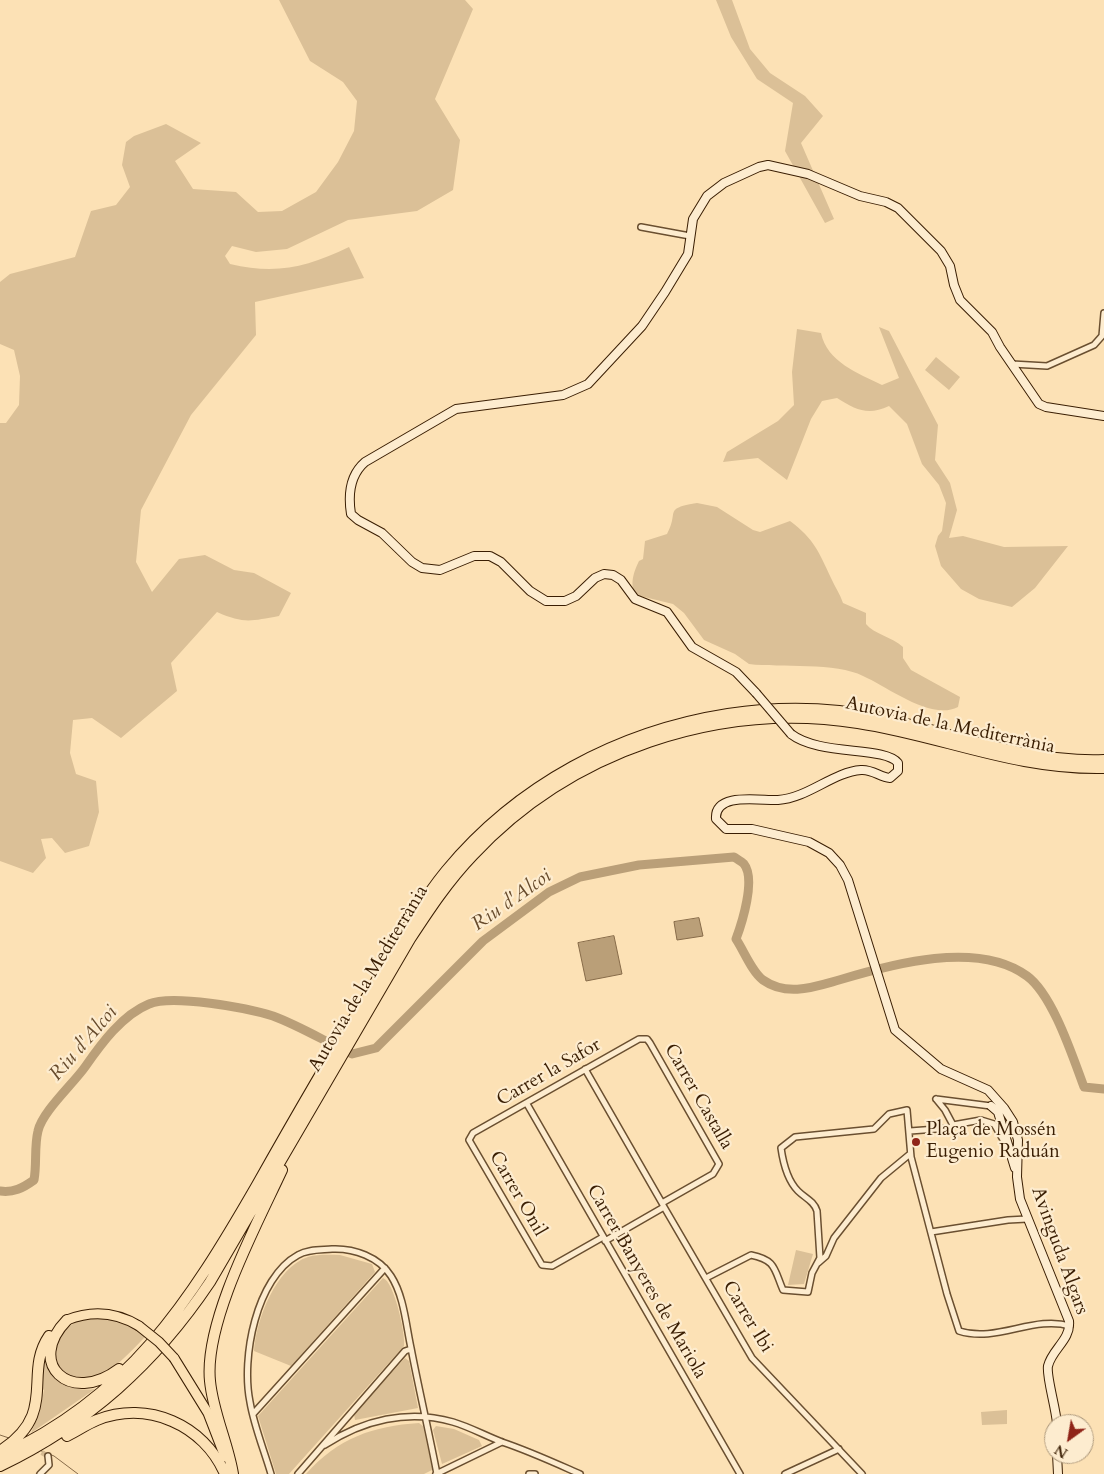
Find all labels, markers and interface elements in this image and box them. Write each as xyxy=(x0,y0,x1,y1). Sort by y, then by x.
street label: Autovia de la Mediterrània xyxy=(843,693,1057,759)
water label: Riu d'Alcoi xyxy=(468,865,556,937)
street label: Autovia de la Mediterrània xyxy=(304,882,434,1076)
water label: Riu d'Alcoi xyxy=(45,1002,123,1086)
street label: Carrer la Safor xyxy=(493,1034,605,1112)
street label: Carrer Castalla xyxy=(659,1040,737,1154)
place label: Plaça de Mossén Eugenio Raduán xyxy=(926,1120,1060,1164)
marker: Plaça de Mossén Eugenio Raduán xyxy=(910,1136,922,1148)
street label: Carrer Onil xyxy=(483,1147,551,1241)
street label: Carrer Banyeres de Mariola xyxy=(581,1181,711,1383)
street label: Avinguda Algars xyxy=(1025,1184,1093,1318)
street label: Carrer Ibi xyxy=(717,1277,777,1357)
north arrow xyxy=(1044,1414,1094,1464)
text: N xyxy=(1051,1440,1072,1463)

